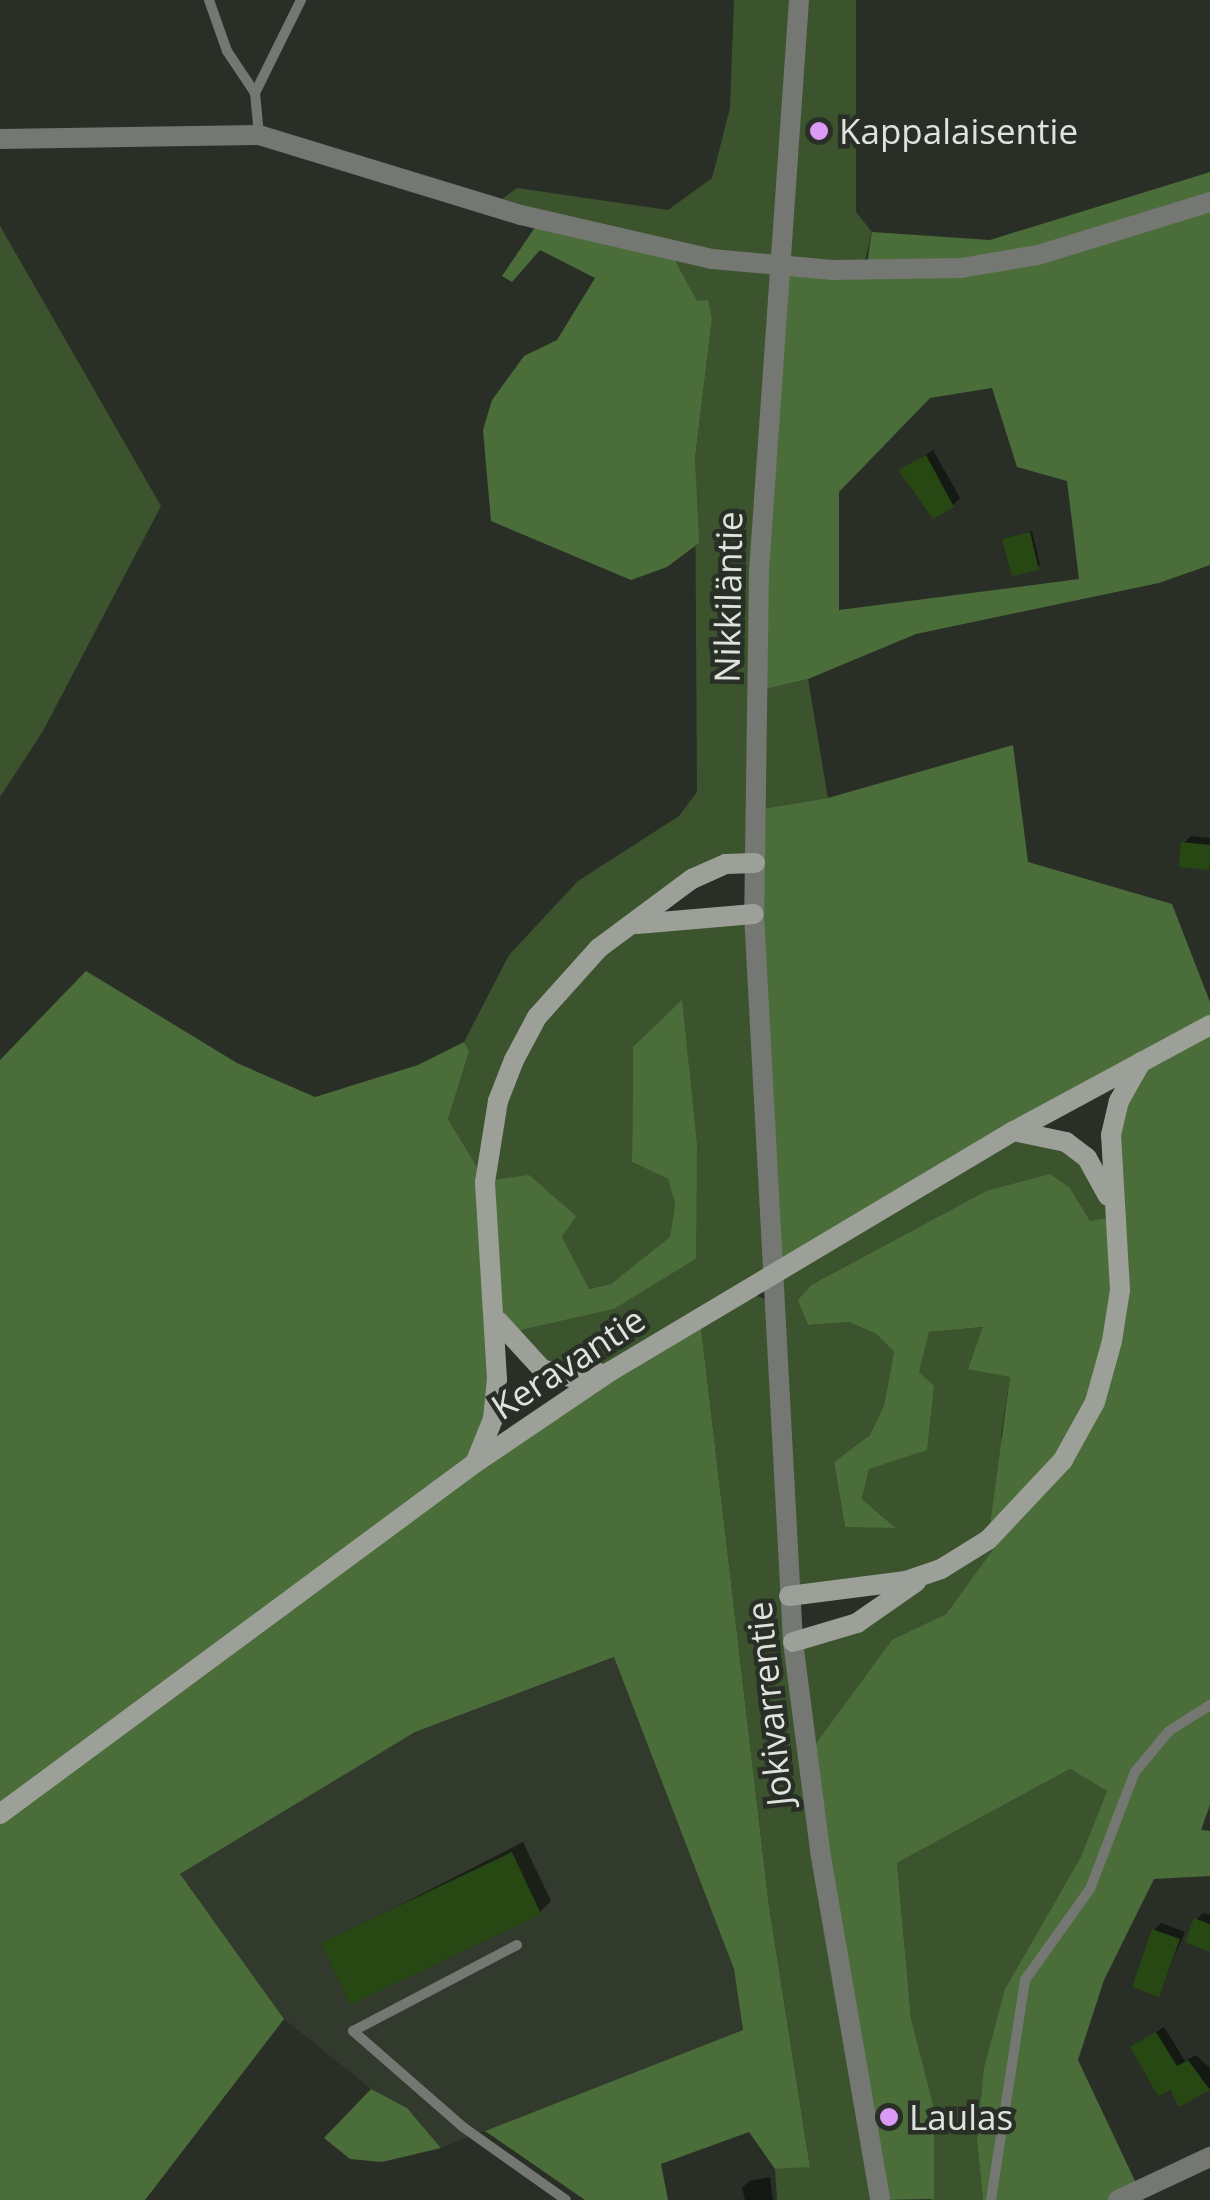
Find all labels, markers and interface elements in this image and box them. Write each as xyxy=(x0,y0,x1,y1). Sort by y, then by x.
place label: Kappalaisentie xyxy=(839,110,1078,152)
marker: Kappalaisentie xyxy=(808,120,830,142)
street label: Nikkiläntie xyxy=(706,511,750,683)
street label: Keravantie xyxy=(484,1298,652,1428)
street label: Jokivarrentie xyxy=(737,1600,801,1808)
place label: Laulas xyxy=(909,2096,1013,2138)
marker: Laulas xyxy=(878,2106,900,2128)

